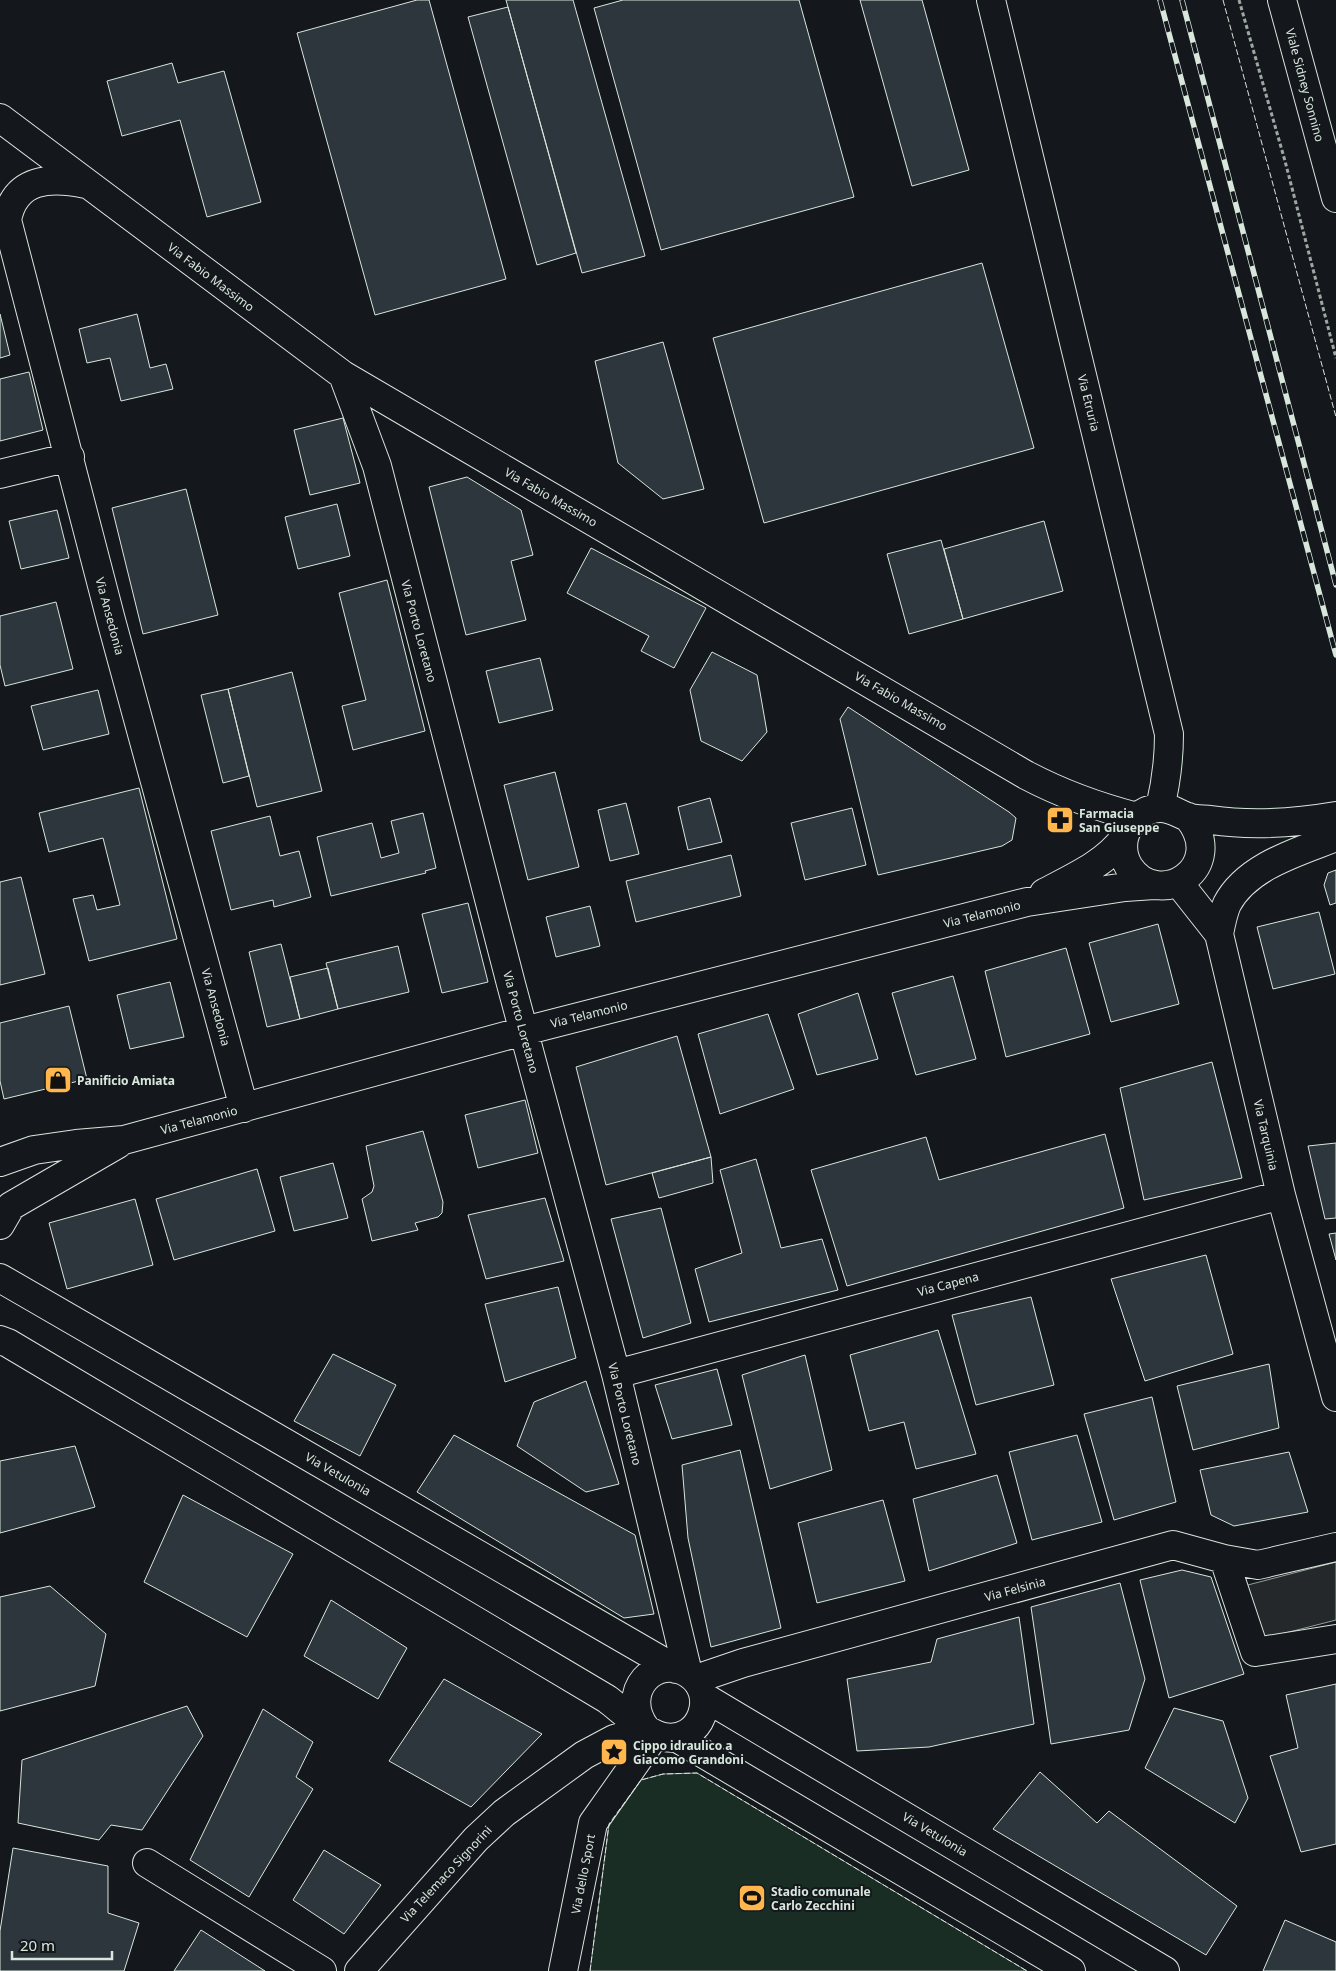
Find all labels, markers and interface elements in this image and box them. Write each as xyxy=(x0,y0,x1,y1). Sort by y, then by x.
street label: Viale Sidney Sonnino xyxy=(1282,26,1328,144)
street label: Via Fabio Massimo xyxy=(164,239,258,315)
street label: Via Etruria xyxy=(1074,373,1104,433)
street label: Via Fabio Massimo xyxy=(501,463,601,531)
street label: Via Ansedonia xyxy=(91,575,129,657)
street label: Via Porto Loretano xyxy=(397,578,441,684)
street label: Via Fabio Massimo xyxy=(851,667,951,735)
pharmacy icon: Farmacia San Giuseppe xyxy=(1045,805,1075,835)
place label: Farmacia San Giuseppe xyxy=(1079,805,1159,836)
street label: Via Telamonio xyxy=(942,896,1022,932)
street label: Via Ansedonia xyxy=(197,966,235,1048)
street label: Via Porto Loretano xyxy=(499,969,543,1075)
street label: Via Telamonio xyxy=(549,996,629,1032)
shop icon: Panificio Amiata xyxy=(43,1065,73,1095)
place label: Panificio Amiata xyxy=(77,1072,175,1089)
street label: Via Tarquinia xyxy=(1250,1098,1282,1172)
street label: Via Telamonio xyxy=(159,1102,239,1138)
street label: Via Capena xyxy=(915,1268,981,1300)
street label: Via Porto Loretano xyxy=(604,1361,646,1467)
street label: Via Vetulonia xyxy=(302,1448,374,1500)
street label: Via Felsinia xyxy=(983,1573,1047,1605)
place icon: Cippo idraulico a Giacomo Grandoni xyxy=(599,1737,629,1767)
place label: Cippo idraulico a Giacomo Grandoni xyxy=(633,1737,744,1768)
street label: Via Vetulonia xyxy=(899,1808,971,1860)
street label: Via Telemaco Signorini xyxy=(396,1822,496,1926)
street label: Via dello Sport xyxy=(567,1832,599,1916)
sports icon: Stadio comunale Carlo Zecchini xyxy=(737,1883,767,1913)
place label: Stadio comunale Carlo Zecchini xyxy=(771,1883,871,1914)
scale bar xyxy=(12,1928,112,1960)
text: 20 m xyxy=(20,1935,55,1955)

